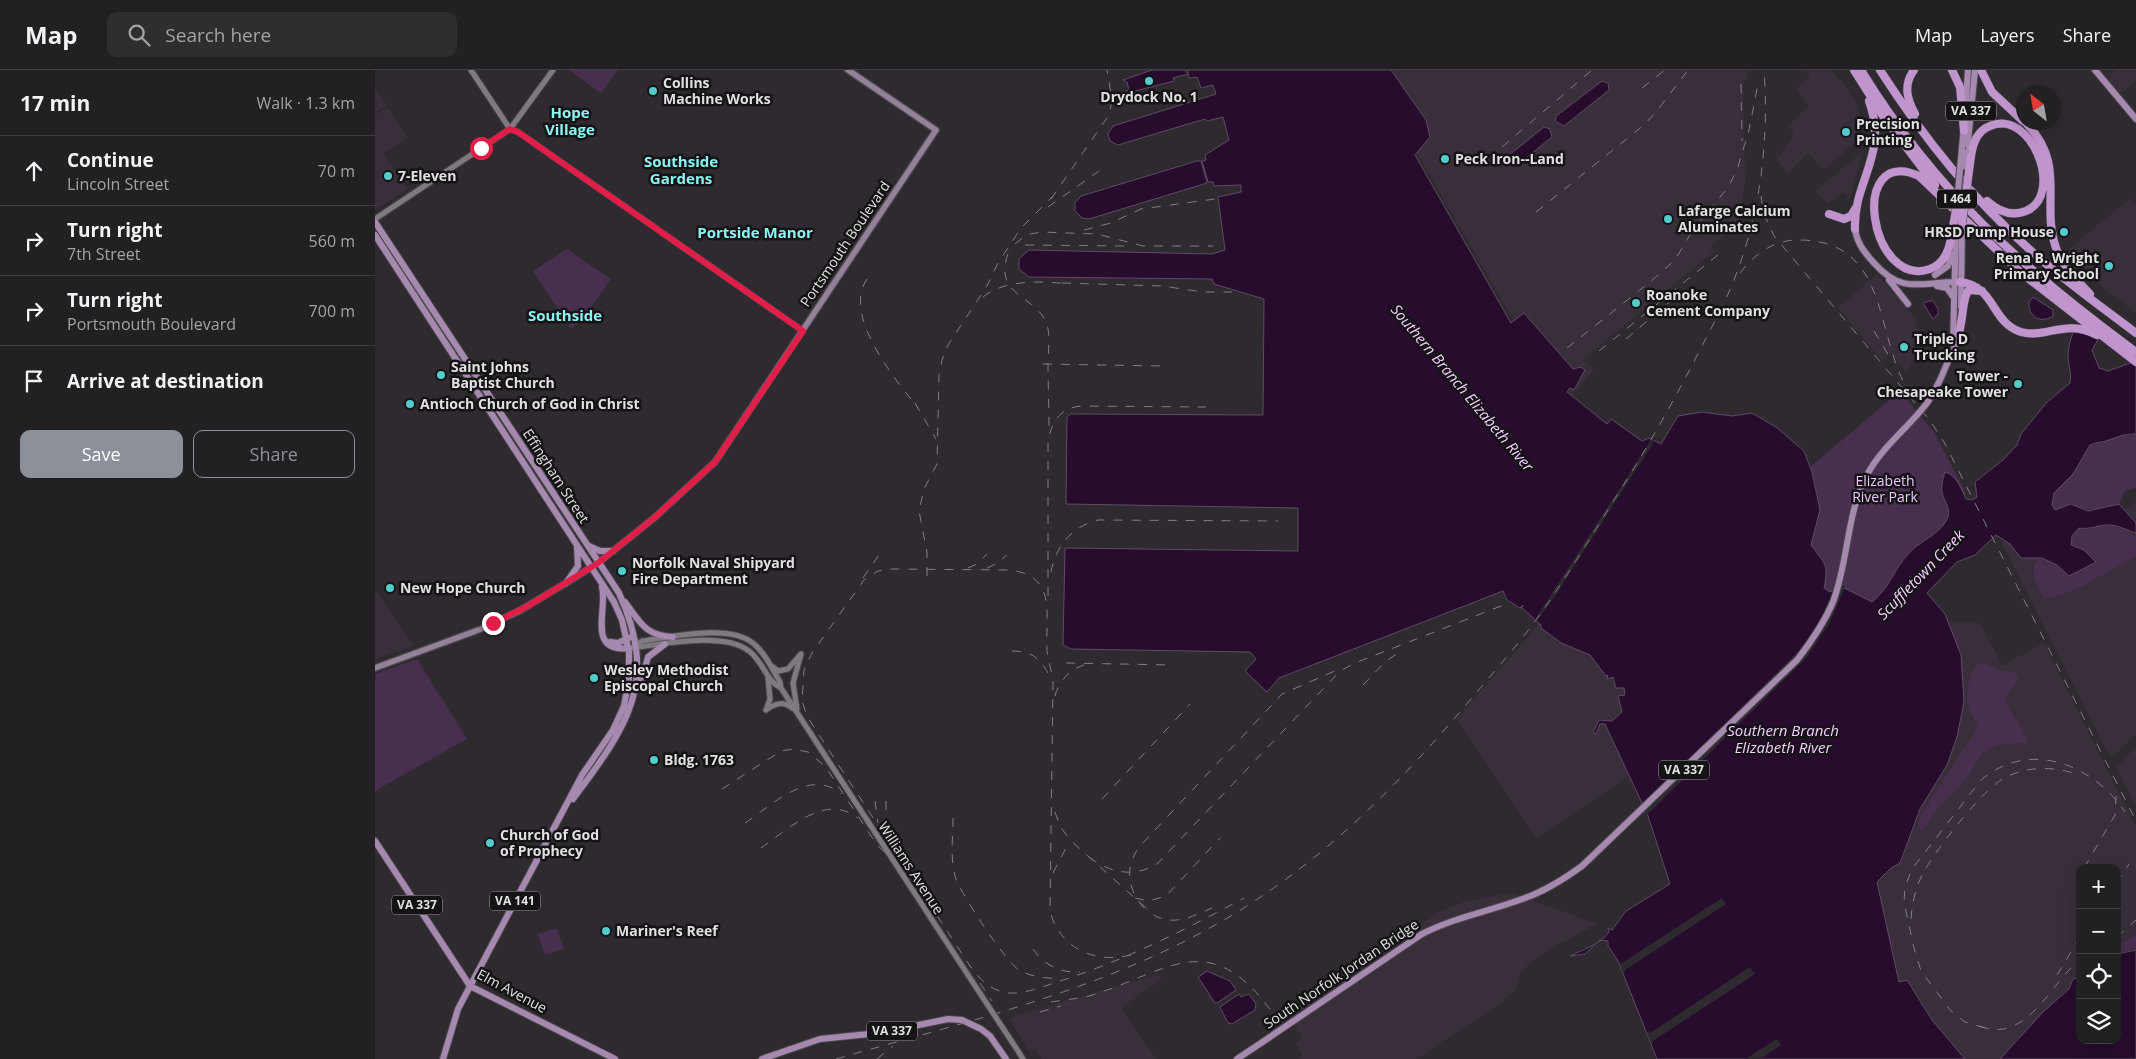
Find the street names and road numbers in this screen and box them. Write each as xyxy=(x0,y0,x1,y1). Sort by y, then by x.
road number: VA 337 xyxy=(1946,101,1996,120)
street label: Portsmouth Boulevard xyxy=(795,177,894,310)
road number: I 464 xyxy=(1937,190,1977,208)
street label: Effingham Street xyxy=(519,425,594,527)
road number: VA 337 xyxy=(1659,760,1709,780)
street label: Williams Avenue xyxy=(874,818,949,918)
road number: VA 141 xyxy=(490,891,540,910)
road number: VA 337 xyxy=(392,896,442,914)
street label: South Norfolk Jordan Bridge xyxy=(1260,914,1422,1033)
street label: Elm Avenue xyxy=(474,964,551,1017)
road number: VA 337 xyxy=(867,1021,917,1040)

